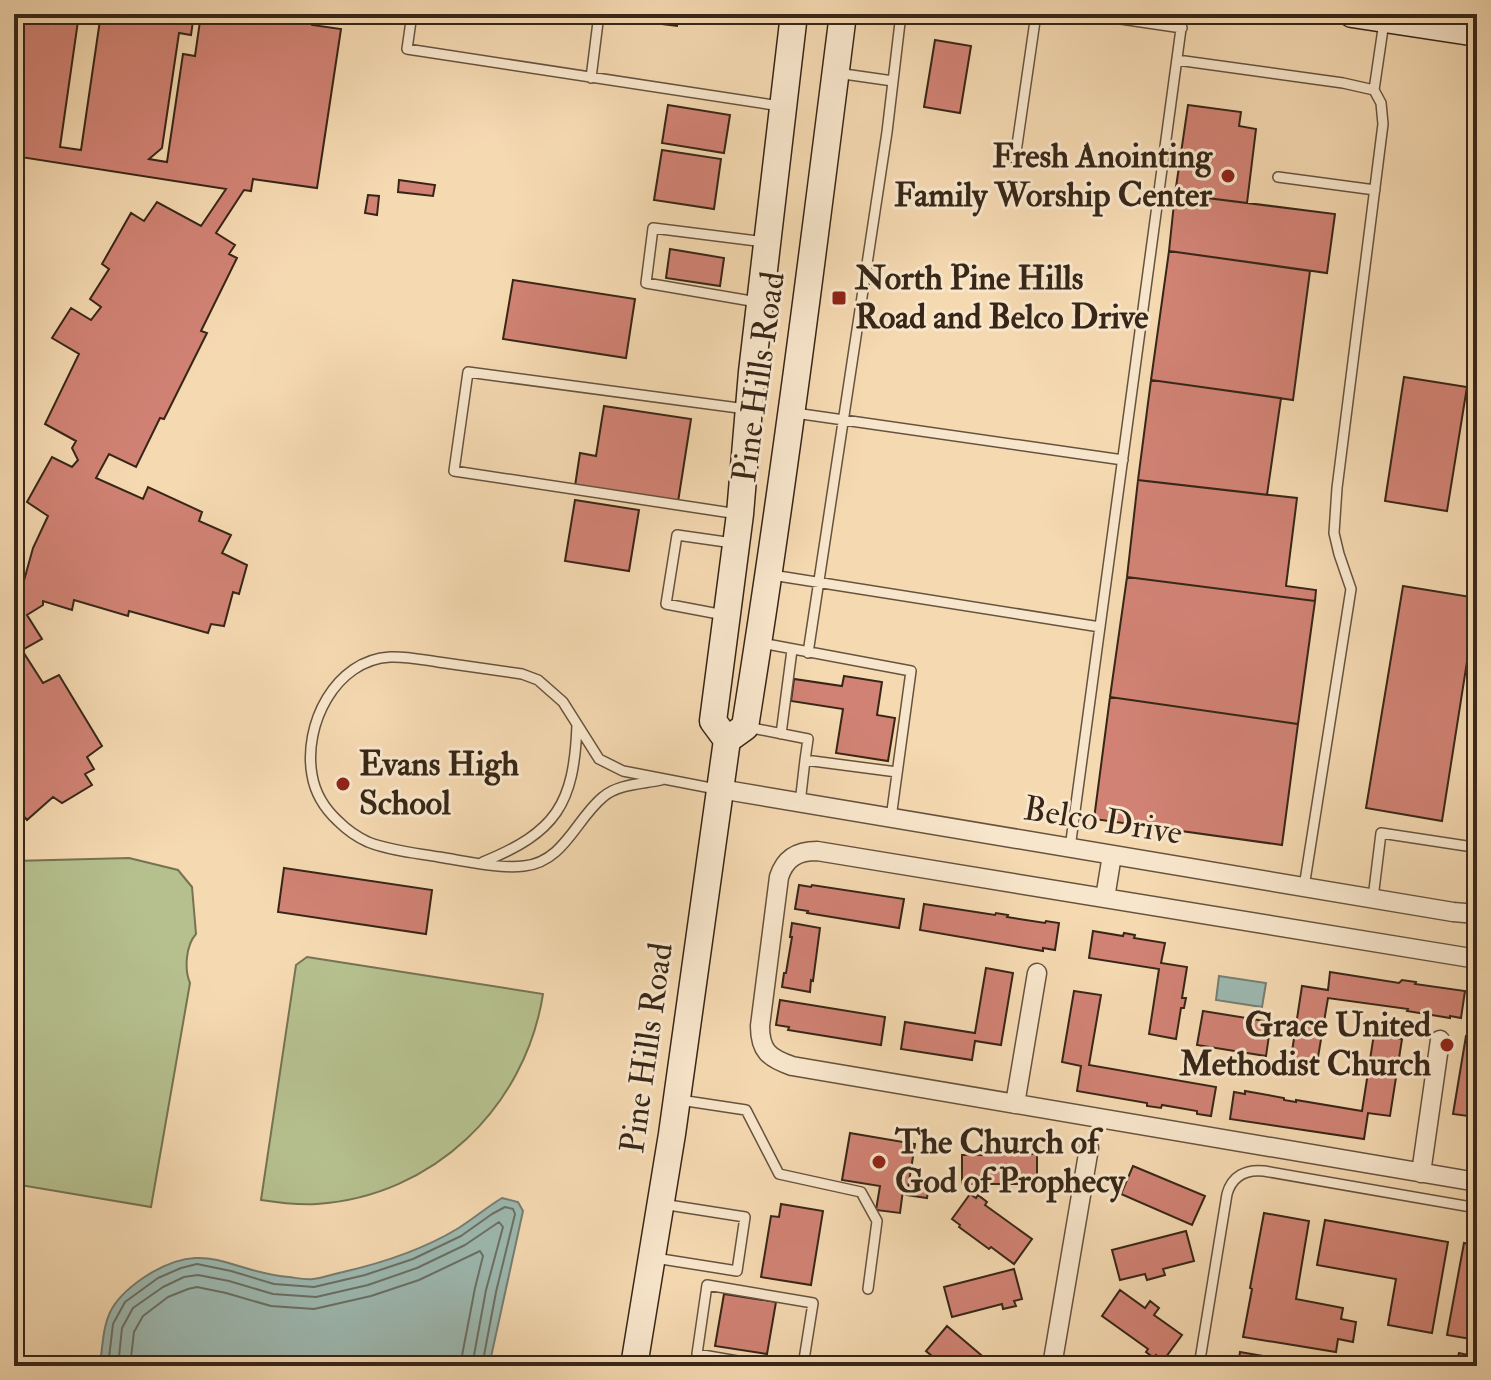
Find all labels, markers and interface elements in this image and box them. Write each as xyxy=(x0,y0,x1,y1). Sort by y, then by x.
place label: Fresh Anointing Family Worship Center xyxy=(894,135,1213,217)
marker: Fresh Anointing Family Worship Center xyxy=(1219,167,1237,185)
place label: North Pine Hills Road and Belco Drive xyxy=(854,257,1149,339)
street label: Pine Hills Road xyxy=(723,269,795,485)
marker: North Pine Hills Road and Belco Drive xyxy=(830,289,848,307)
place label: Evans High School xyxy=(359,743,519,825)
marker: Evans High School xyxy=(334,775,352,793)
street label: Belco Drive xyxy=(1021,787,1185,855)
street label: Pine Hills Road xyxy=(611,940,683,1156)
place label: Grace United Methodist Church xyxy=(1178,1004,1431,1086)
marker: Grace United Methodist Church xyxy=(1438,1036,1456,1054)
place label: The Church of God of Prophecy xyxy=(894,1121,1126,1203)
marker: The Church of God of Prophecy xyxy=(870,1153,888,1171)

